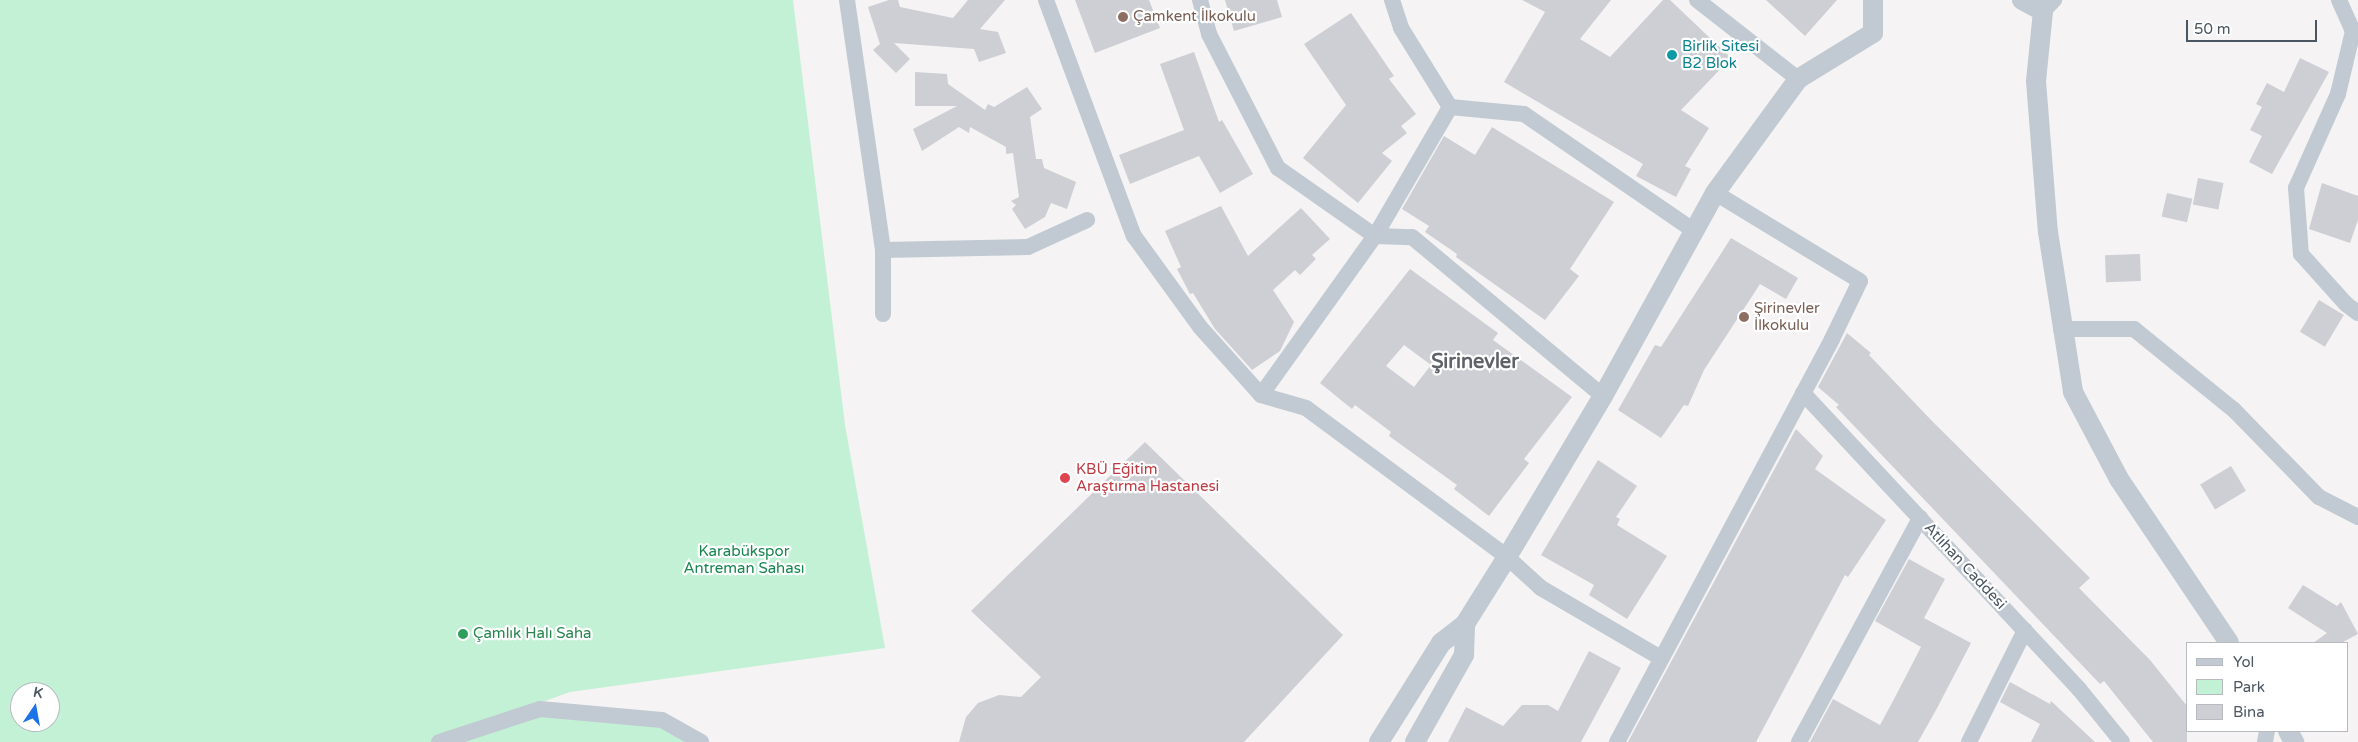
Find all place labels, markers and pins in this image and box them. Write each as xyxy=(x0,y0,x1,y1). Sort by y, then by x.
place label: Çamkent İlkokulu xyxy=(1133,8,1256,26)
marker: Çamkent İlkokulu xyxy=(1117,11,1129,23)
place label: Birlik Sitesi B2 Blok xyxy=(1682,37,1759,72)
marker: Birlik Sitesi B2 Blok xyxy=(1666,49,1678,61)
place label: Şirinevler İlkokulu xyxy=(1754,299,1820,334)
marker: Şirinevler İlkokulu xyxy=(1738,311,1750,323)
place label: KBÜ Eğitim Araştırma Hastanesi xyxy=(1076,460,1219,495)
marker: KBÜ Eğitim Araştırma Hastanesi xyxy=(1058,471,1072,485)
place label: Çamlık Halı Saha xyxy=(473,625,592,643)
marker: Çamlık Halı Saha xyxy=(457,628,469,640)

